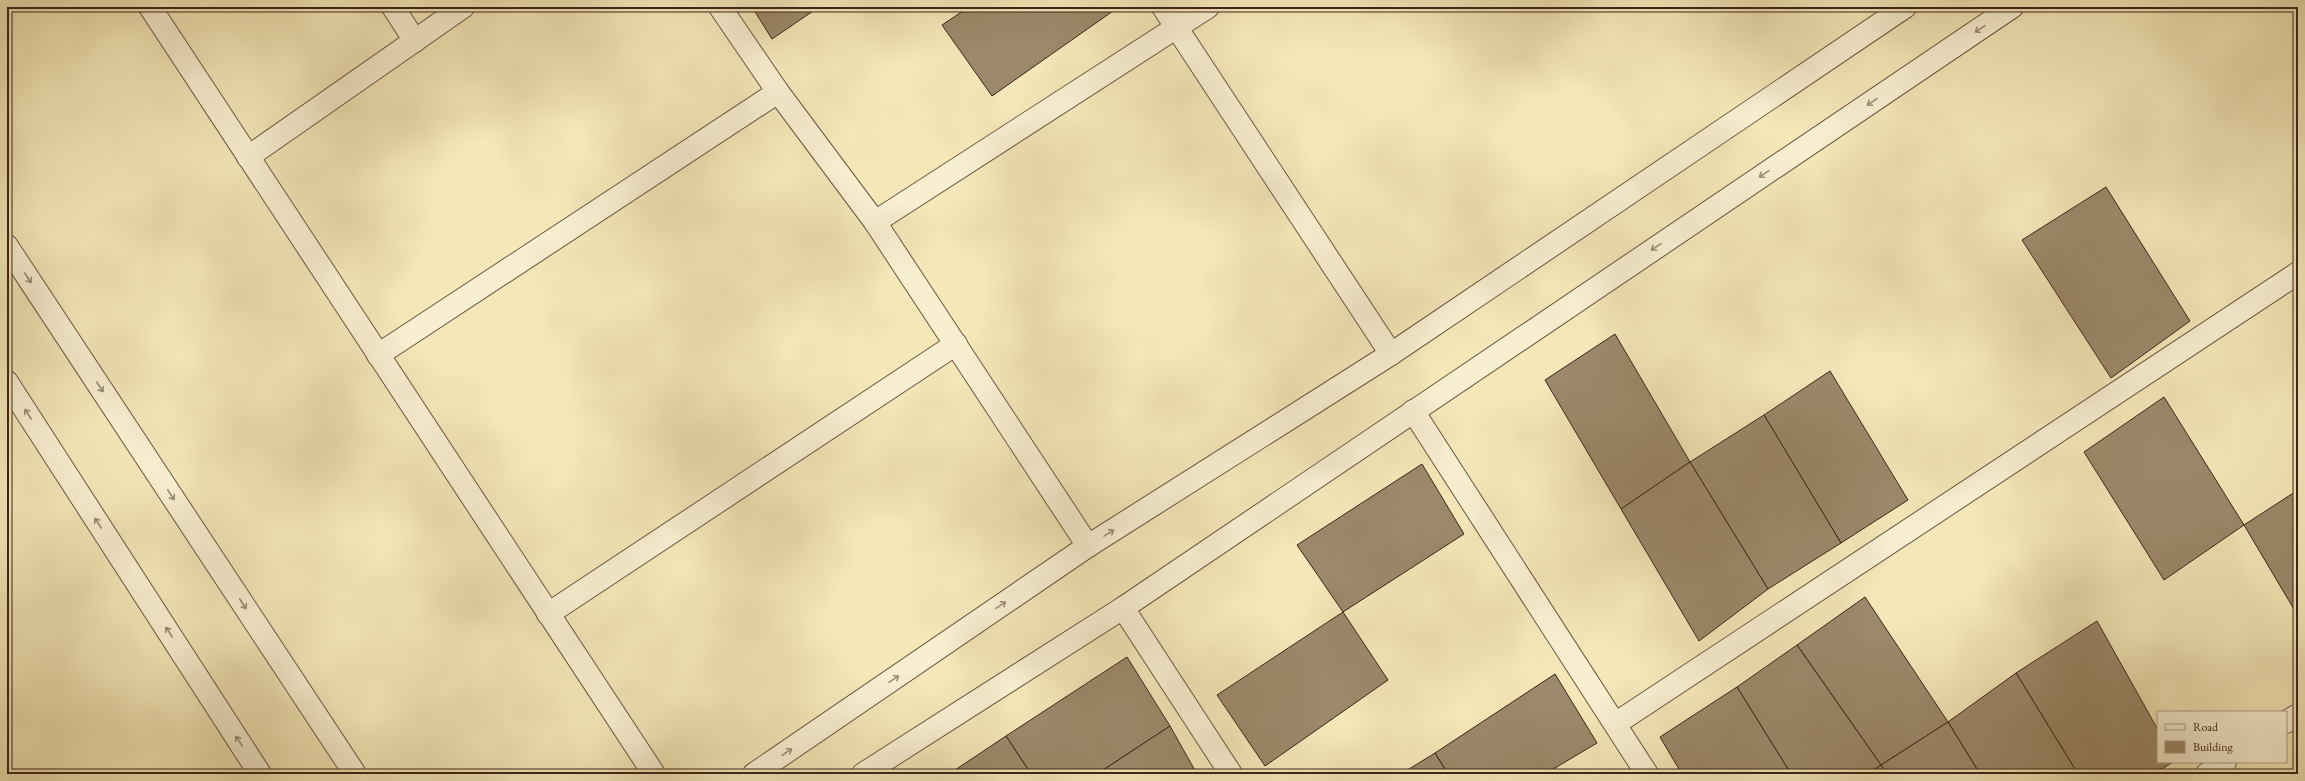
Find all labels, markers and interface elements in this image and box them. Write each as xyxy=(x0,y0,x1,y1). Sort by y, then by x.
one-way arrow xyxy=(1975,25,1986,33)
one-way arrow xyxy=(1866,98,1878,106)
one-way arrow xyxy=(1759,170,1770,178)
one-way arrow xyxy=(1651,243,1662,251)
one-way arrow xyxy=(25,272,33,284)
one-way arrow xyxy=(96,381,104,392)
one-way arrow xyxy=(23,408,32,419)
one-way arrow xyxy=(168,489,176,501)
one-way arrow xyxy=(94,518,102,529)
one-way arrow xyxy=(1103,528,1115,536)
one-way arrow xyxy=(239,598,247,609)
one-way arrow xyxy=(995,601,1006,609)
one-way arrow xyxy=(164,626,172,638)
one-way arrow xyxy=(888,675,899,683)
legend xyxy=(2157,711,2287,763)
text: Road xyxy=(2193,719,2219,735)
one-way arrow xyxy=(235,736,243,747)
text: Building xyxy=(2193,739,2234,755)
one-way arrow xyxy=(781,748,792,756)

